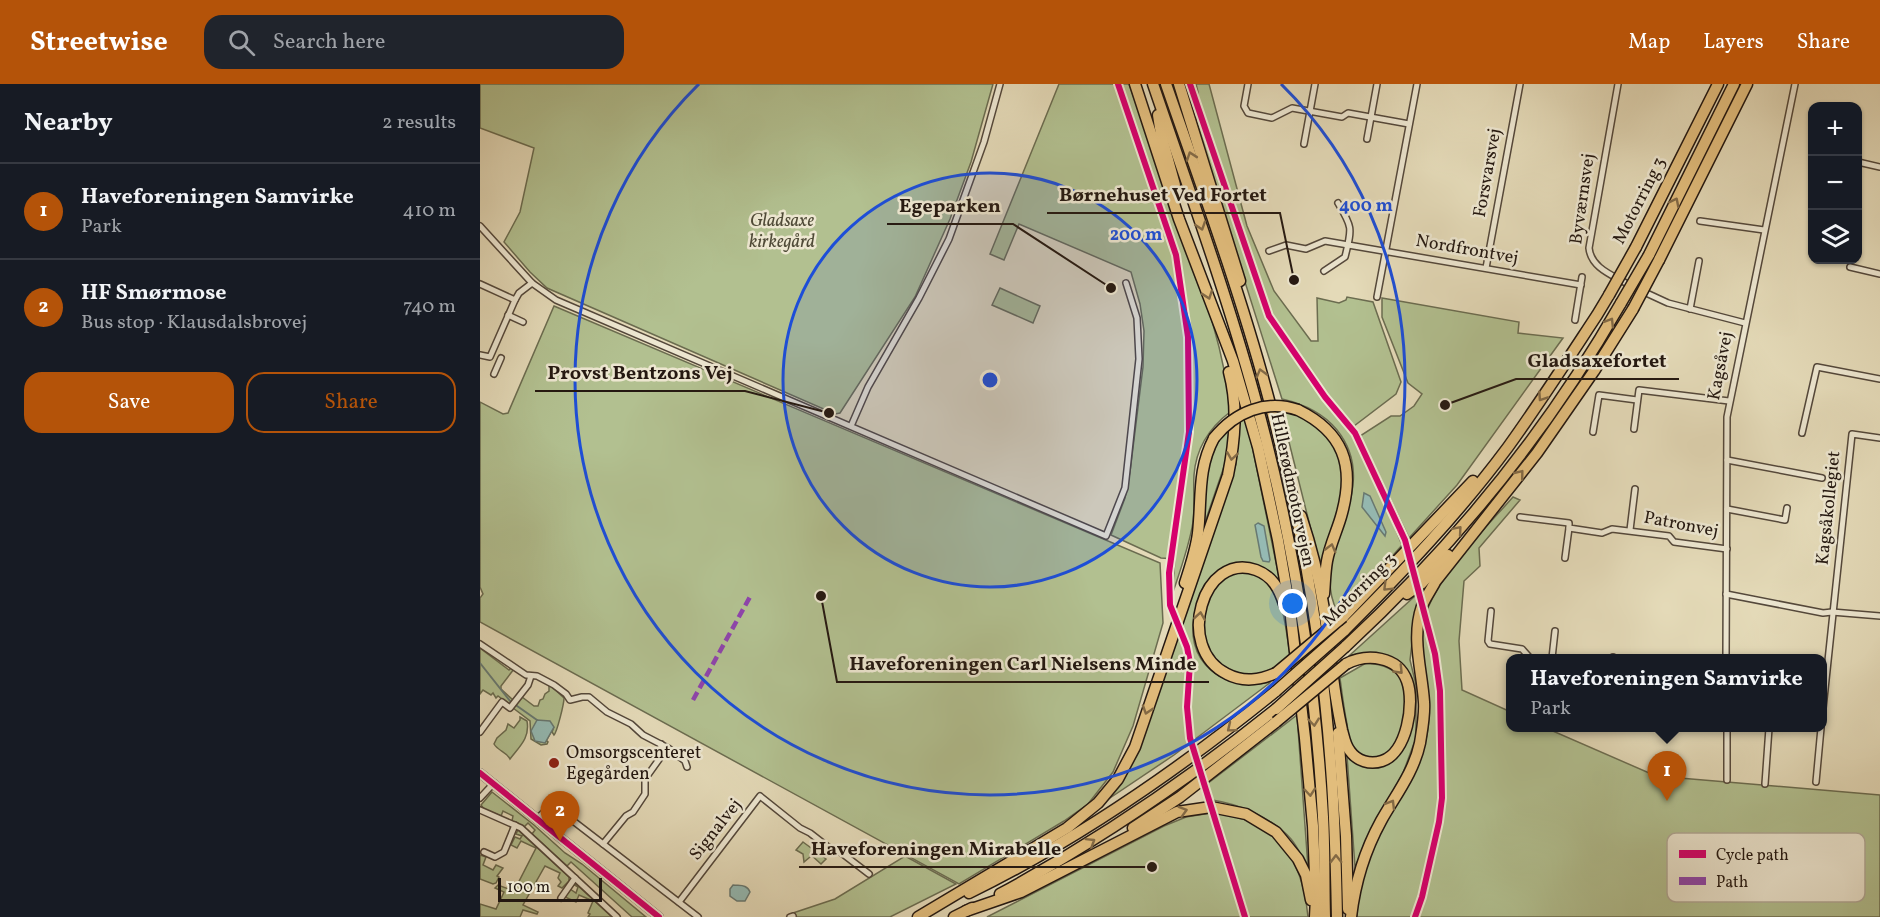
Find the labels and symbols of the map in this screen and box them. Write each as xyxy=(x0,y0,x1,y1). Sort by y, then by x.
street label: Forsvarsvej xyxy=(1468,127,1508,219)
one-way arrow xyxy=(1185,151,1198,162)
street label: Byværnsvej xyxy=(1564,152,1602,246)
street label: Motorring 3 xyxy=(1607,153,1673,249)
callout: Børnehuset Ved Fortet xyxy=(1047,175,1280,213)
text: Børnehuset Ved Fortet xyxy=(1059,182,1267,210)
callout: Egeparken xyxy=(887,186,1013,224)
text: Egeparken xyxy=(899,193,1001,221)
text: 400 m xyxy=(1339,194,1393,219)
one-way arrow xyxy=(1668,198,1680,209)
park label: Gladsaxe kirkegård xyxy=(749,209,815,255)
one-way arrow xyxy=(1194,220,1206,231)
text: 200 m xyxy=(1110,223,1162,248)
street label: Nordfrontvej xyxy=(1414,229,1520,271)
one-way arrow xyxy=(1200,289,1213,300)
one-way arrow xyxy=(1603,317,1614,328)
street label: Kagsåvej xyxy=(1702,330,1740,402)
callout: Gladsaxefortet xyxy=(1516,341,1679,379)
text: Gladsaxefortet xyxy=(1527,348,1667,376)
callout: Provst Bentzons Vej xyxy=(535,353,745,391)
text: Provst Bentzons Vej xyxy=(548,360,732,388)
one-way arrow xyxy=(1256,368,1268,379)
centre of rings xyxy=(980,370,1000,390)
one-way arrow xyxy=(1538,390,1549,401)
street label: Hillerødmotorvejen xyxy=(1264,411,1321,569)
street label: Kagsåkollegiet xyxy=(1811,450,1847,566)
one-way arrow xyxy=(1226,451,1238,461)
one-way arrow xyxy=(1513,470,1524,481)
street label: Patronvej xyxy=(1642,506,1720,544)
one-way arrow xyxy=(1451,526,1462,537)
one-way arrow xyxy=(1324,543,1336,554)
street label: Motorring 3 xyxy=(1318,548,1402,632)
one-way arrow xyxy=(1384,580,1395,591)
your location xyxy=(1278,589,1307,618)
one-way arrow xyxy=(1194,611,1206,621)
callout: Haveforeningen Carl Nielsens Minde xyxy=(837,644,1209,682)
text: Haveforeningen Carl Nielsens Minde xyxy=(849,651,1197,679)
one-way arrow xyxy=(1391,663,1402,674)
one-way arrow xyxy=(1142,704,1154,715)
one-way arrow xyxy=(1307,718,1320,727)
one-way arrow xyxy=(1227,720,1238,731)
place label: Omsorgscenteret Egegården xyxy=(566,741,701,787)
pin: 1 xyxy=(1648,752,1686,801)
marker: Omsorgscenteret Egegården xyxy=(547,756,561,770)
one-way arrow xyxy=(1303,787,1316,796)
pin: 2 xyxy=(540,792,580,841)
street label: Signalvej xyxy=(684,794,748,866)
one-way arrow xyxy=(1383,800,1395,810)
one-way arrow xyxy=(1177,806,1188,818)
callout: Haveforeningen Mirabelle xyxy=(799,829,1074,867)
legend xyxy=(1667,833,1865,902)
text: Haveforeningen Mirabelle xyxy=(811,836,1061,864)
one-way arrow xyxy=(1085,838,1095,850)
text: Cycle path xyxy=(1716,845,1789,867)
one-way arrow xyxy=(1330,854,1342,863)
text: Path xyxy=(1716,872,1748,894)
scale bar xyxy=(498,875,602,902)

